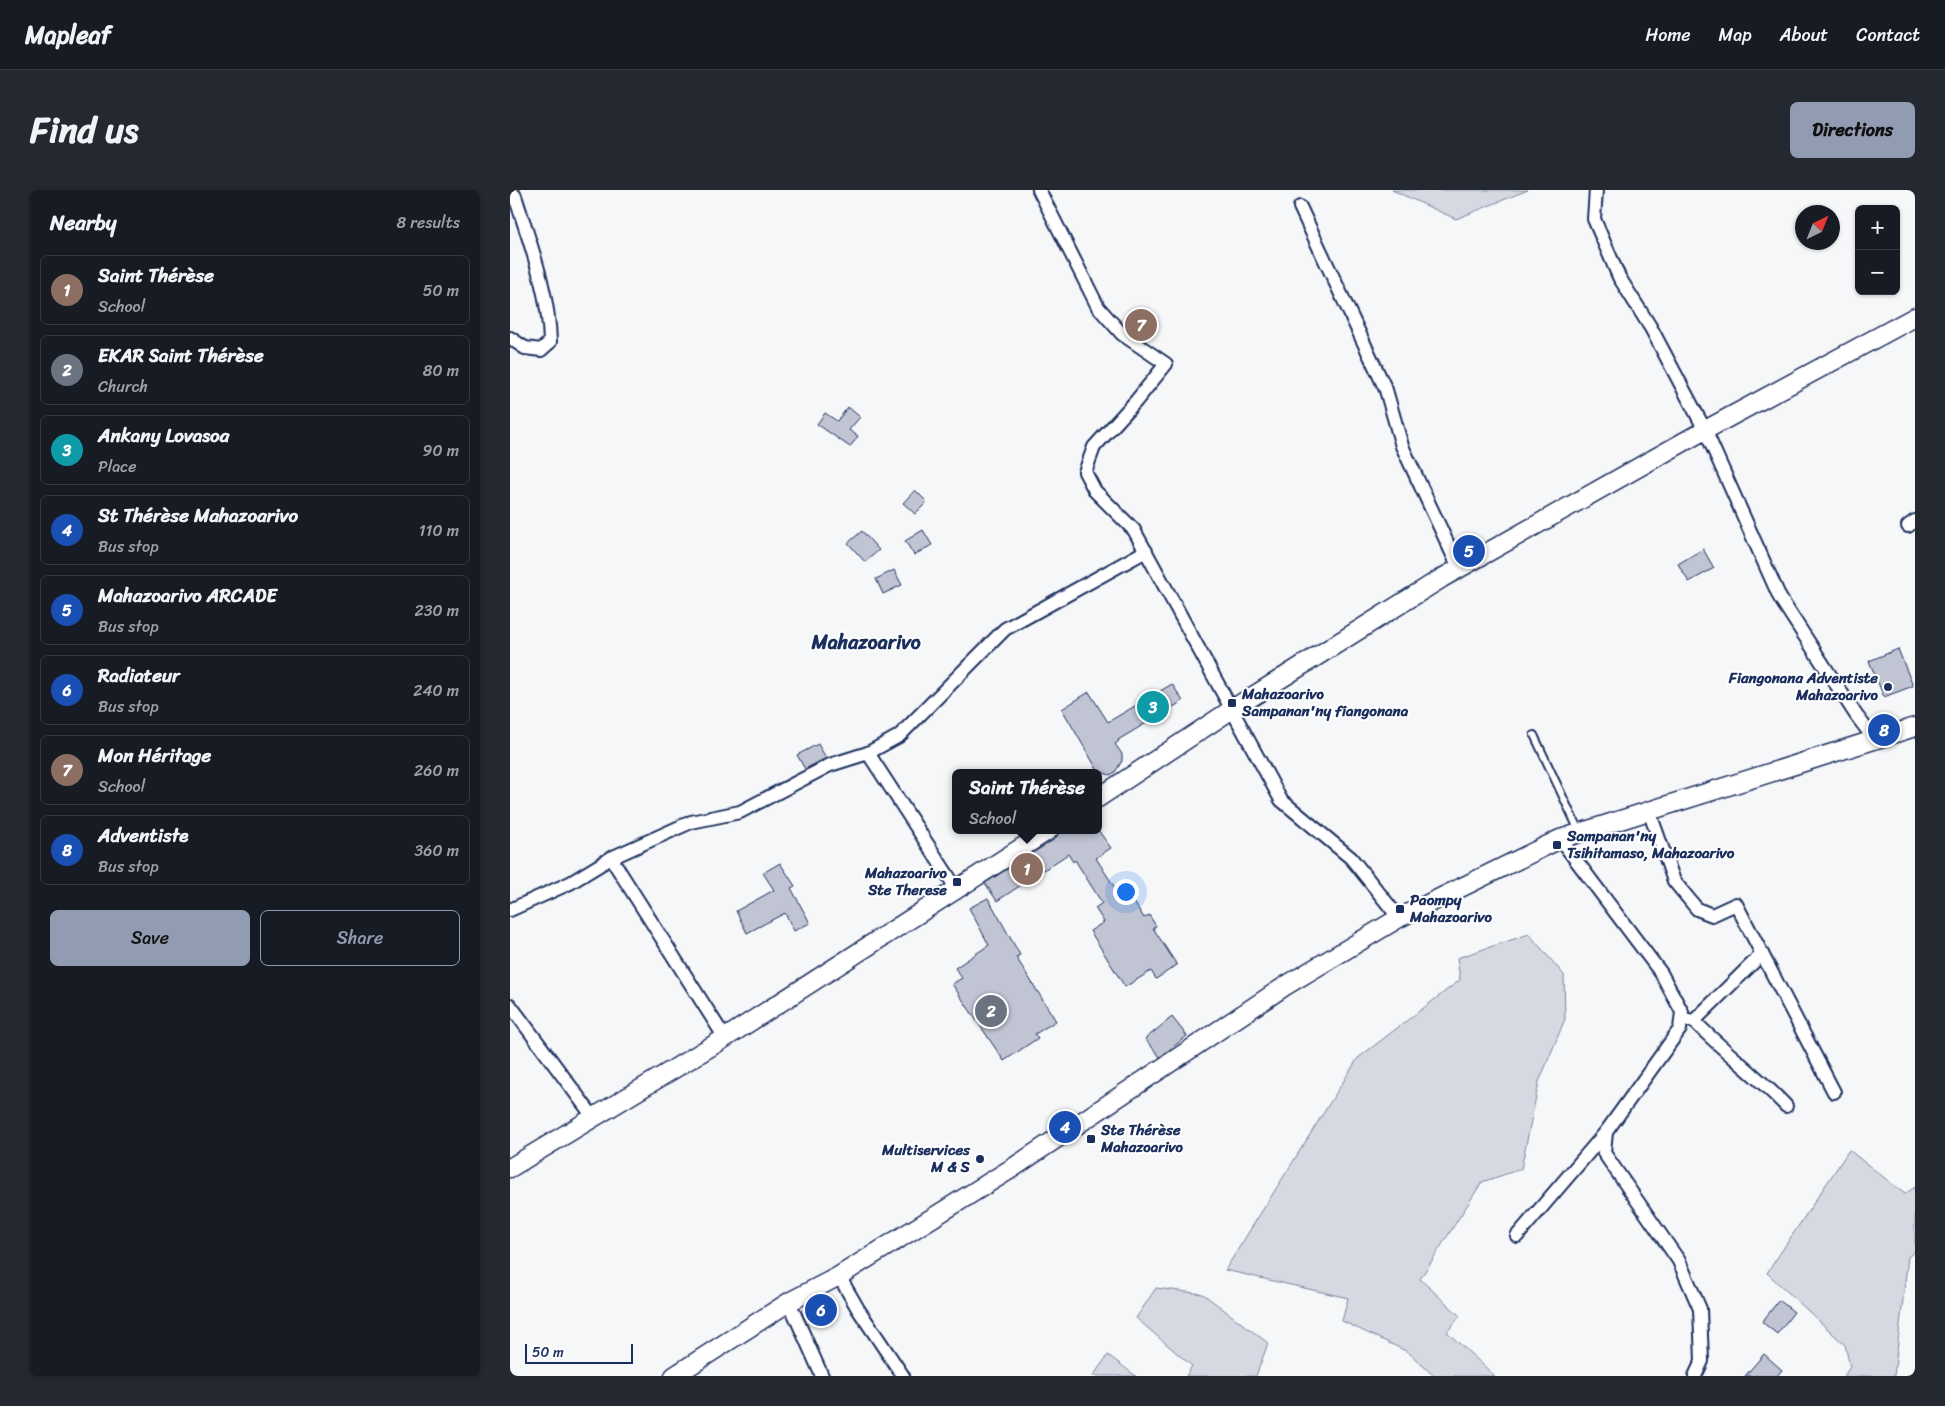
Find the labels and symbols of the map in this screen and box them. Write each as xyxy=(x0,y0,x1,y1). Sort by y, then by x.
north arrow xyxy=(1795,205,1840,250)
pin: 7 xyxy=(1125,306,1157,344)
pin: 5 xyxy=(1453,532,1485,570)
district label: Mahazoarivo xyxy=(810,625,921,660)
place label: Fiangonana Adventiste Mahazoarivo xyxy=(1728,665,1879,708)
place label: Mahazoarivo Sampanan'ny fiangonana xyxy=(1241,681,1409,724)
marker: Fiangonana Adventiste Mahazoarivo xyxy=(1882,681,1894,693)
pin: 3 xyxy=(1137,688,1169,726)
marker: Mahazoarivo Sampanan'ny fiangonana xyxy=(1226,697,1238,709)
pin: 8 xyxy=(1868,711,1900,749)
place label: Sampanan'ny Tsihitamaso, Mahazoarivo xyxy=(1566,823,1735,866)
marker: Sampanan'ny Tsihitamaso, Mahazoarivo xyxy=(1551,839,1563,851)
pin: 1 xyxy=(1011,850,1043,888)
place label: Mahazoarivo Ste Therese xyxy=(864,860,948,903)
marker: Mahazoarivo Ste Therese xyxy=(951,876,963,888)
your location xyxy=(1113,879,1139,905)
place label: Paompy Mahazoarivo xyxy=(1409,887,1493,930)
marker: Paompy Mahazoarivo xyxy=(1394,903,1406,915)
pin: 2 xyxy=(975,992,1007,1030)
pin: 4 xyxy=(1049,1108,1081,1146)
place label: Ste Thérèse Mahazoarivo xyxy=(1100,1117,1184,1160)
marker: Ste Thérèse Mahazoarivo xyxy=(1085,1133,1097,1145)
place label: Multiservices M & S xyxy=(881,1137,971,1180)
marker: Multiservices M & S xyxy=(974,1153,986,1165)
pin: 6 xyxy=(805,1291,837,1329)
scale bar xyxy=(525,1341,632,1364)

